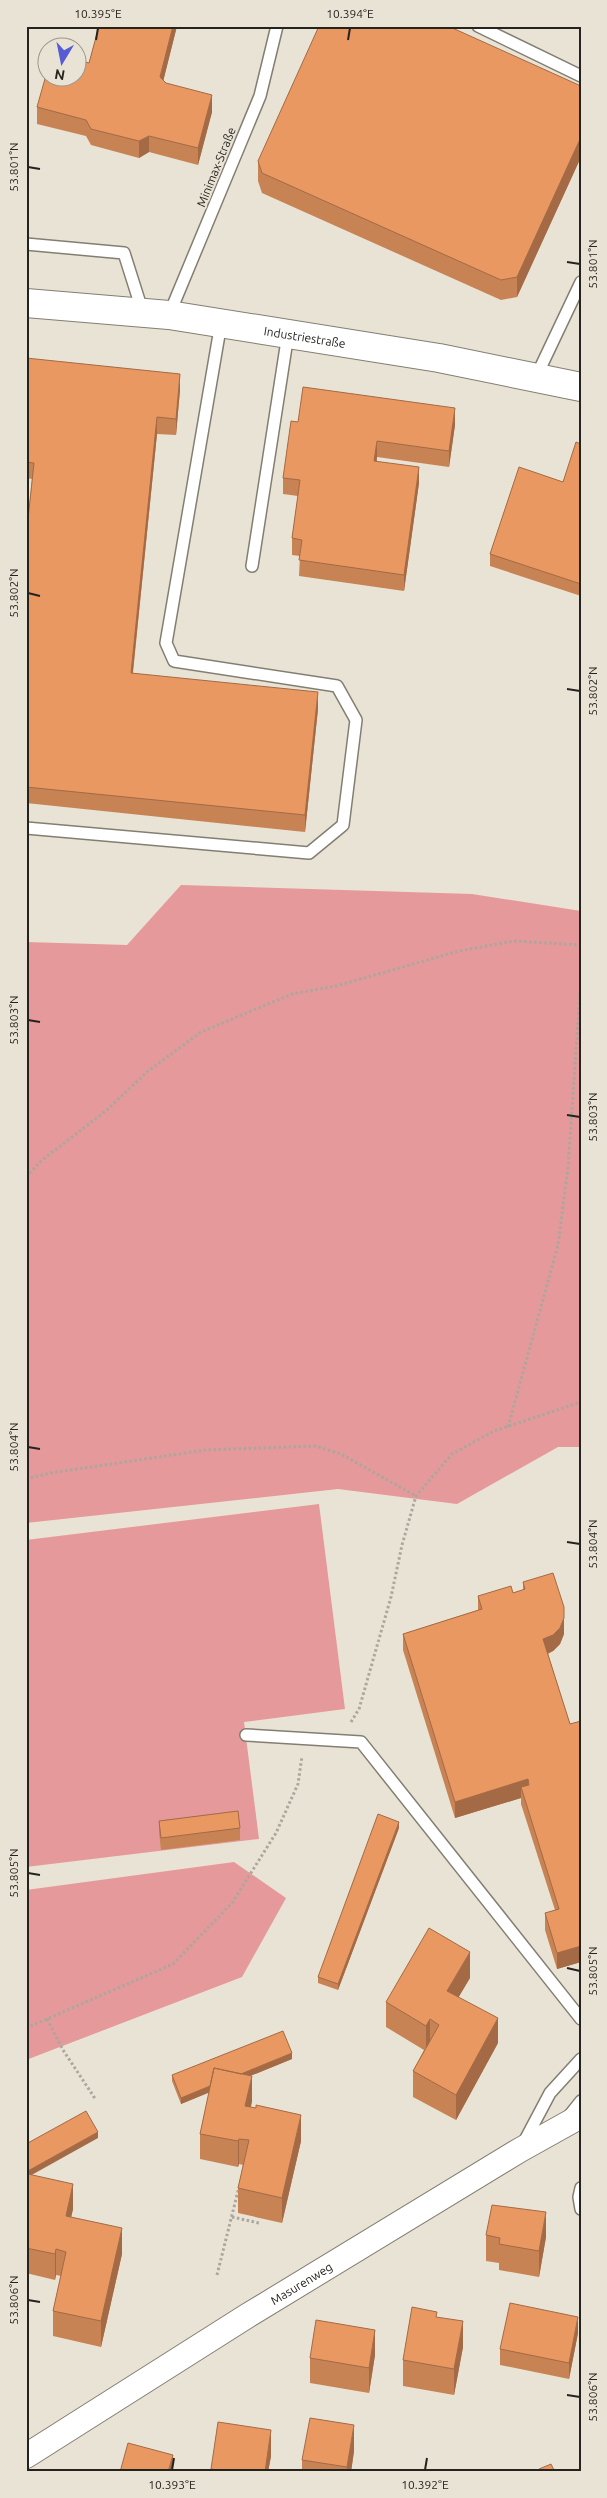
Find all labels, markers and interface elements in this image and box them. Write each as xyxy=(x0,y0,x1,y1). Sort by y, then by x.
text: 10.395°E xyxy=(74,7,122,20)
text: 10.394°E xyxy=(326,7,374,20)
north arrow xyxy=(38,38,88,88)
text: N xyxy=(53,66,66,84)
street label: Minimax-Straße xyxy=(194,125,238,209)
text: 53.801°N xyxy=(7,142,20,192)
text: 53.801°N xyxy=(586,239,599,289)
street label: Industriestraße xyxy=(263,324,346,350)
text: 53.802°N xyxy=(7,568,20,618)
text: 53.802°N xyxy=(586,666,599,716)
text: 53.803°N xyxy=(7,995,20,1045)
text: 53.803°N xyxy=(586,1092,599,1142)
text: 53.804°N xyxy=(7,1422,20,1472)
text: 53.804°N xyxy=(586,1519,599,1569)
text: 53.805°N xyxy=(7,1848,20,1898)
text: 53.805°N xyxy=(586,1946,599,1996)
street label: Masurenweg xyxy=(268,2259,334,2307)
text: 53.806°N xyxy=(7,2275,20,2325)
text: 53.806°N xyxy=(586,2372,599,2422)
text: 10.393°E xyxy=(148,2478,196,2491)
text: 10.392°E xyxy=(401,2478,449,2491)

